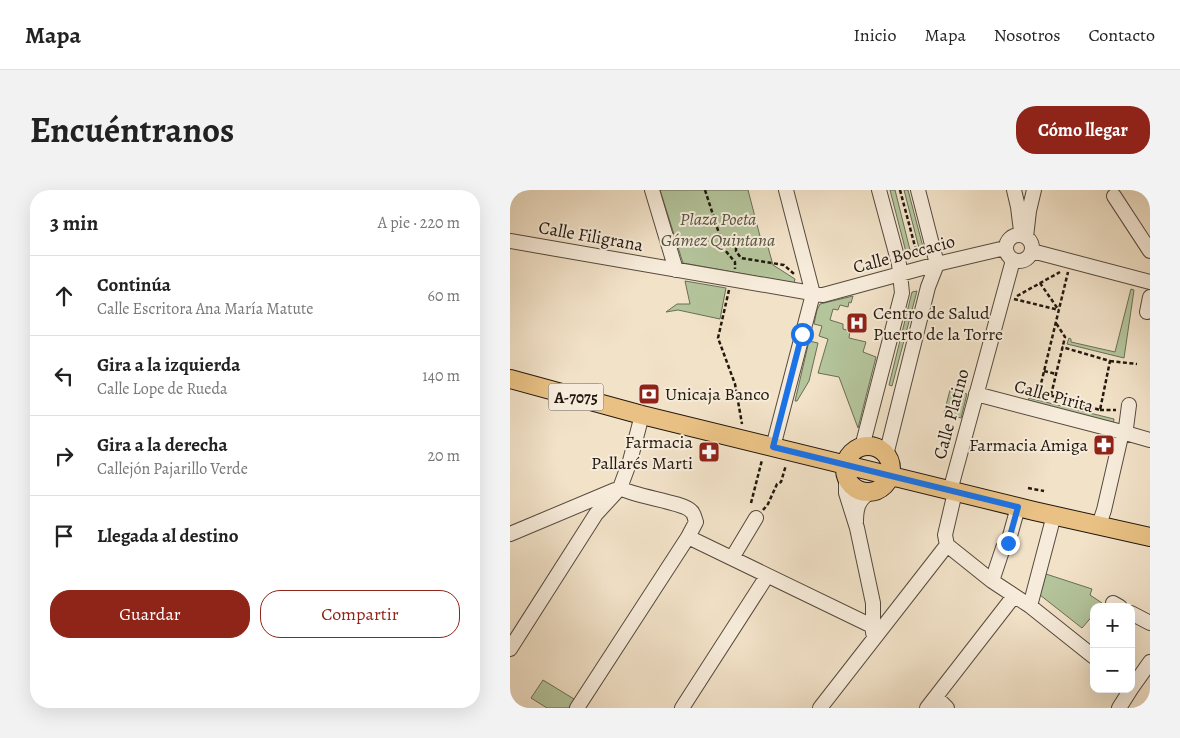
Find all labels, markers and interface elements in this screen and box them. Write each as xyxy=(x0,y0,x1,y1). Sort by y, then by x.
text: Mapa xyxy=(25,19,81,51)
text: Inicio xyxy=(853,23,896,47)
text: Mapa xyxy=(924,23,966,47)
text: Nosotros xyxy=(994,23,1060,47)
text: Contacto xyxy=(1088,23,1155,47)
text: Encuéntranos xyxy=(30,106,234,154)
button: Cómo llegar xyxy=(1016,106,1150,154)
park label: Plaza Poeta Gámez Quintana xyxy=(661,207,775,252)
text: 3 min xyxy=(50,209,98,237)
text: A pie · 220 m xyxy=(378,212,460,234)
street label: Calle Filigrana xyxy=(537,215,646,257)
street label: Calle Boccacio xyxy=(850,229,958,279)
text: Continúa xyxy=(97,272,171,298)
icon: ahead xyxy=(50,282,78,310)
text: 60 m xyxy=(428,285,460,307)
text: Calle Escritora Ana María Matute xyxy=(97,298,314,320)
place label: Centro de Salud Puerto de la Torre xyxy=(873,301,1003,346)
hospital icon: Centro de Salud Puerto de la Torre xyxy=(845,311,869,335)
route start xyxy=(791,323,814,346)
text: Gira a la izquierda xyxy=(97,352,240,378)
icon: left xyxy=(50,362,78,390)
text: 140 m xyxy=(422,365,460,387)
street label: Calle Platino xyxy=(927,366,975,462)
street label: Calle Pirita xyxy=(1012,374,1097,418)
text: Calle Lope de Rueda xyxy=(97,378,228,400)
bank icon: Unicaja Banco xyxy=(637,382,661,406)
place label: Unicaja Banco xyxy=(665,382,769,406)
road number: A-7075 xyxy=(548,383,604,410)
place label: Farmacia Pallarés Marti xyxy=(591,430,694,475)
text: Gira a la derecha xyxy=(97,432,228,458)
place label: Farmacia Amiga xyxy=(969,433,1089,457)
pharmacy icon: Farmacia Amiga xyxy=(1092,433,1116,457)
pharmacy icon: Farmacia Pallarés Marti xyxy=(697,440,721,464)
icon: right xyxy=(50,442,78,470)
text: 20 m xyxy=(427,445,460,467)
text: Callejón Pajarillo Verde xyxy=(97,458,248,480)
icon: arrive xyxy=(50,522,78,550)
text: Llegada al destino xyxy=(97,523,239,549)
route end xyxy=(997,532,1020,555)
button: Guardar xyxy=(50,590,250,638)
button: Compartir xyxy=(260,590,460,638)
map controls xyxy=(1090,603,1135,693)
button: + xyxy=(1090,603,1135,648)
button: − xyxy=(1090,648,1135,693)

